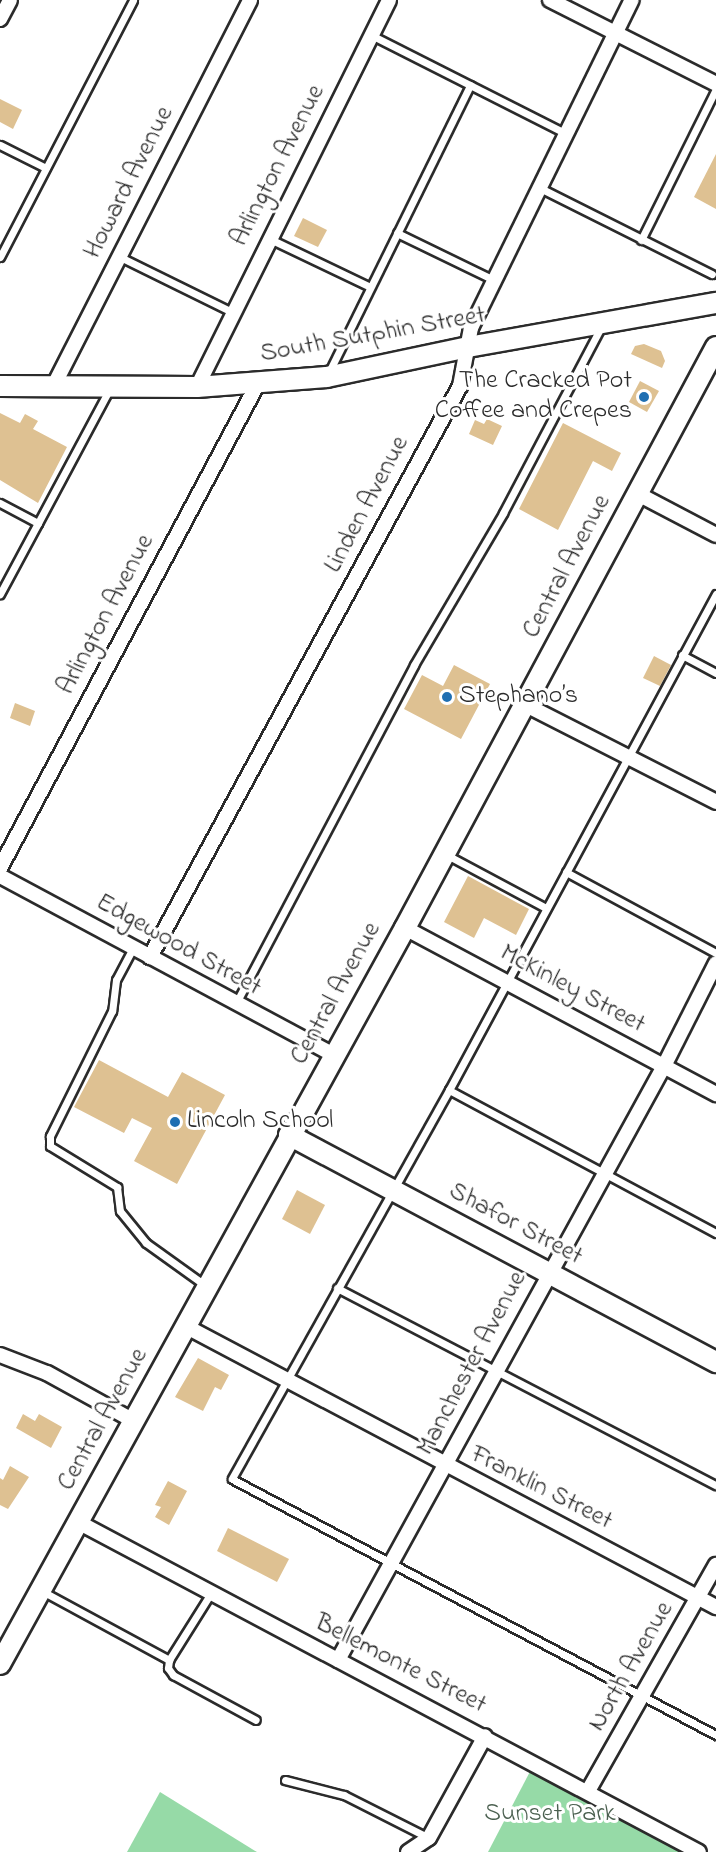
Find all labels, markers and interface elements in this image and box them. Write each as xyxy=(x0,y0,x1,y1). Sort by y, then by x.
street label: Arlington Avenue xyxy=(225,80,333,252)
street label: Howard Avenue xyxy=(78,102,182,264)
street label: South Sutphin Street xyxy=(258,301,488,371)
place label: The Cracked Pot Coffee and Crepes xyxy=(435,366,632,428)
marker: The Cracked Pot Coffee and Crepes xyxy=(637,390,651,404)
street label: Linden Avenue xyxy=(319,431,417,579)
street label: Central Avenue xyxy=(517,490,619,644)
street label: Arlington Avenue xyxy=(52,530,162,700)
place label: Stephano’s xyxy=(459,681,578,713)
marker: Stephano’s xyxy=(440,690,454,704)
street label: Edgewood Street xyxy=(90,888,266,1004)
street label: Central Avenue xyxy=(285,917,389,1071)
street label: McKinley Street xyxy=(494,939,650,1041)
place label: Lincoln School xyxy=(187,1106,333,1138)
marker: Lincoln School xyxy=(168,1115,182,1129)
street label: Shafor Street xyxy=(443,1177,587,1273)
street label: Manchester Avenue xyxy=(411,1267,535,1461)
street label: Central Avenue xyxy=(52,1343,156,1497)
street label: Franklin Street xyxy=(465,1440,617,1538)
street label: North Avenue xyxy=(582,1597,682,1737)
street label: Bellemonte Street xyxy=(309,1608,491,1722)
park label: Sunset Park xyxy=(484,1799,616,1831)

